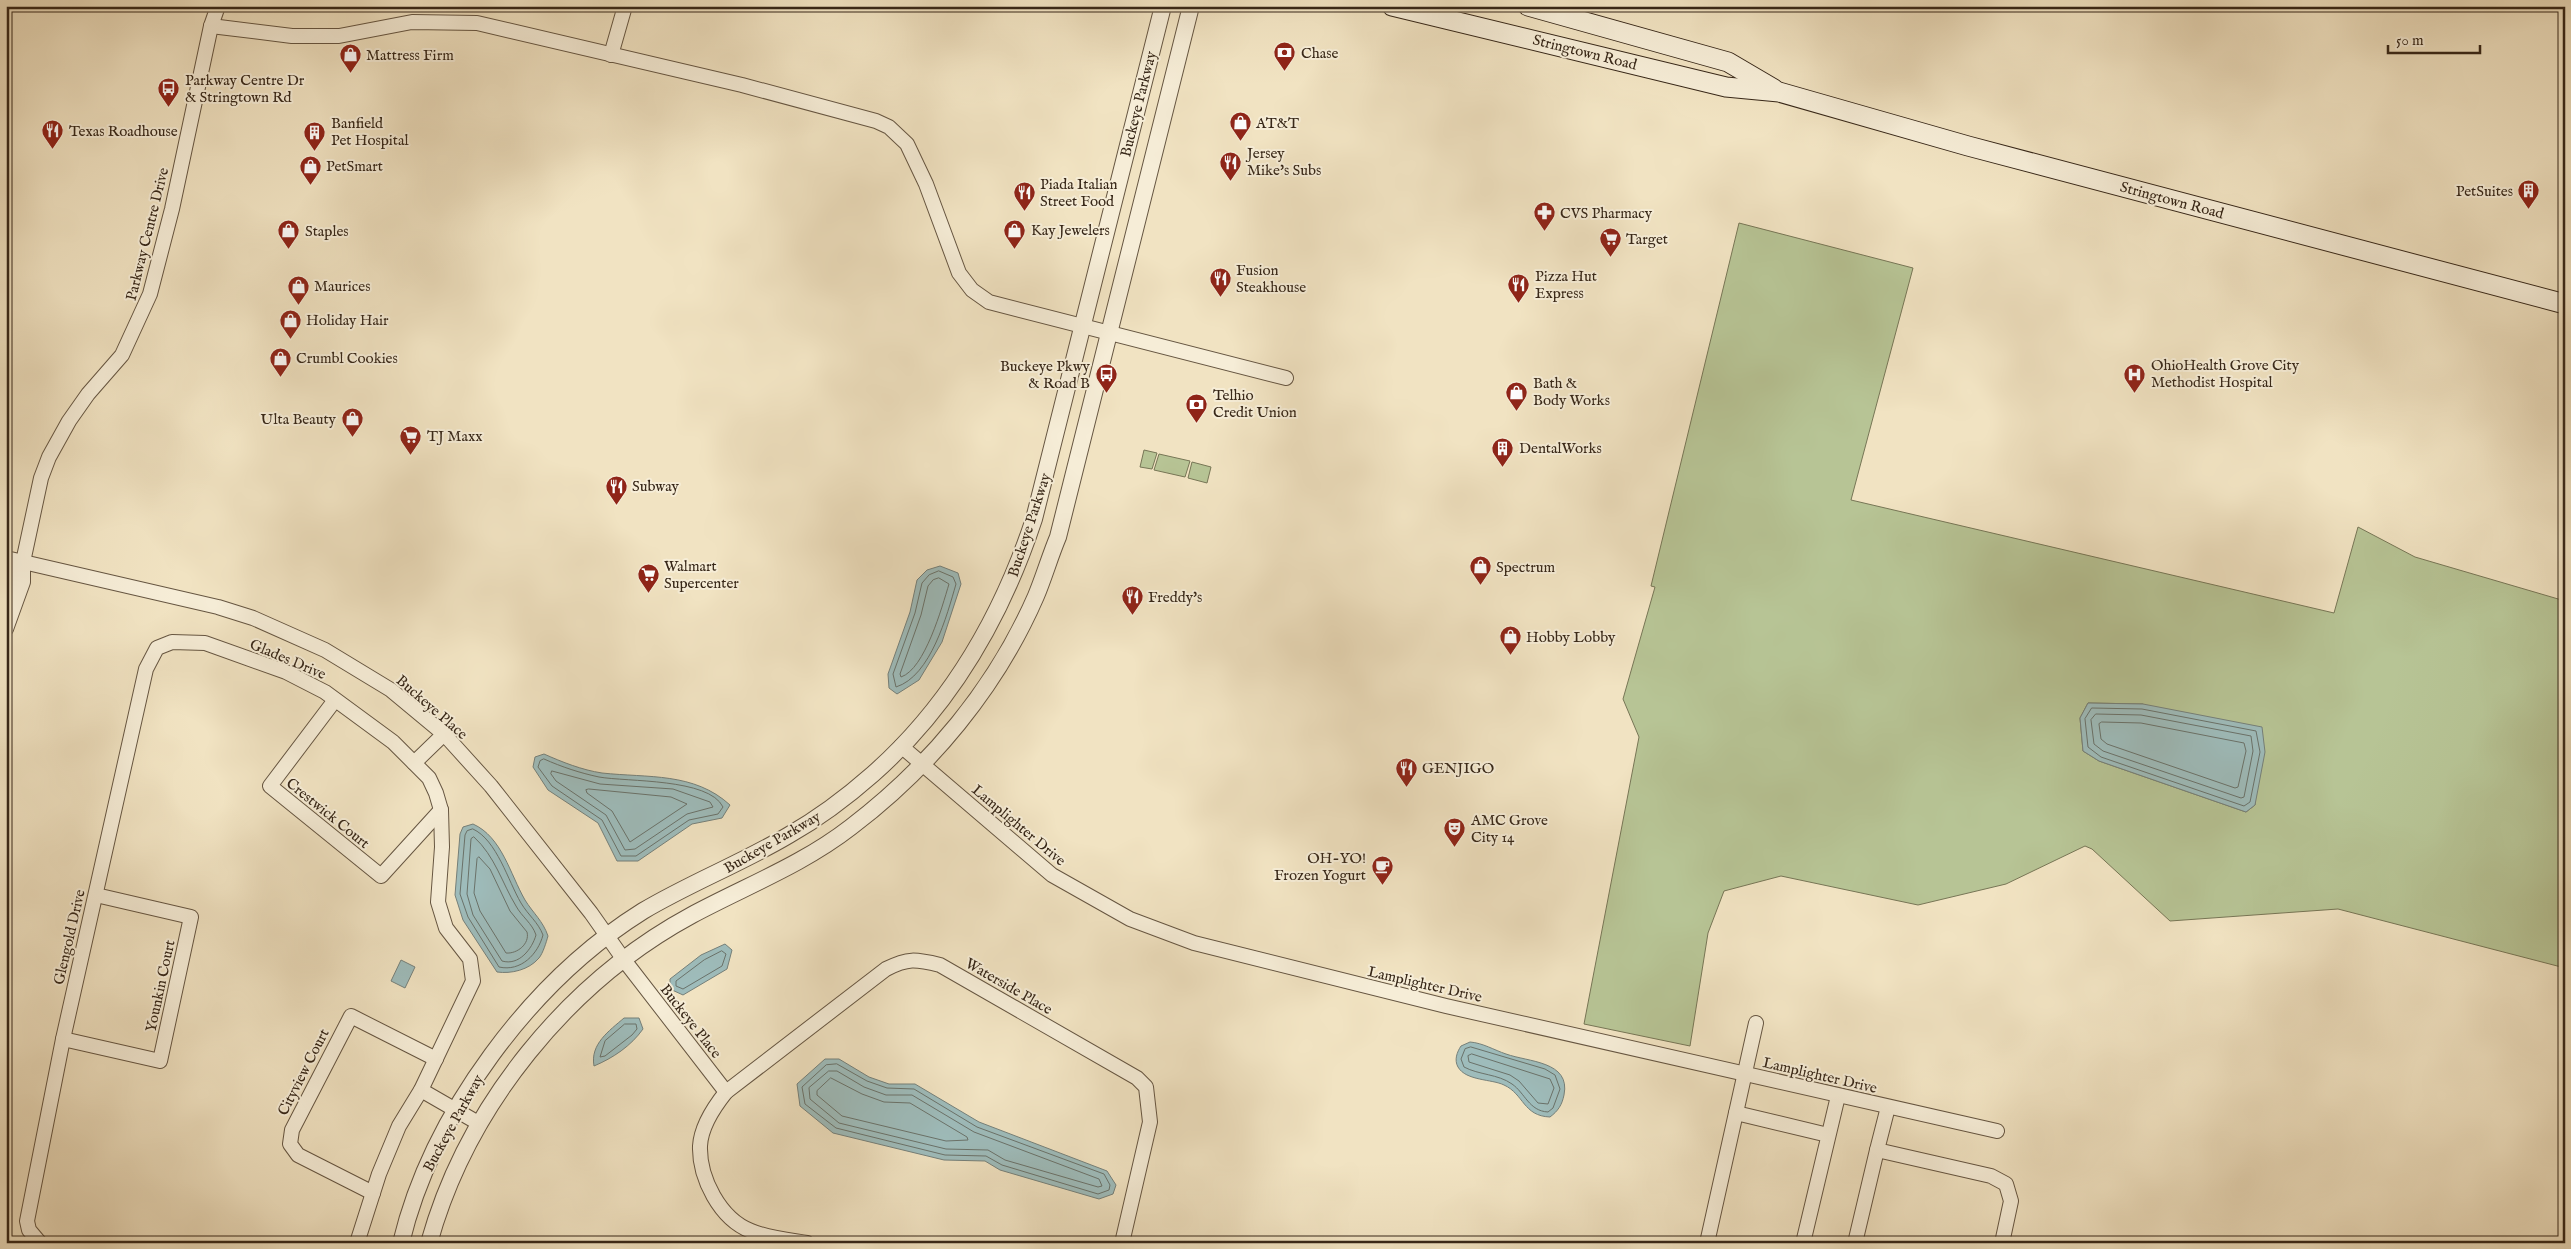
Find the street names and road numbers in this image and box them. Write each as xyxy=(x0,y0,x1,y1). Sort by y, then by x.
street label: Stringtown Road xyxy=(1531,30,1640,75)
street label: Buckeye Parkway xyxy=(1116,49,1161,159)
street label: Parkway Centre Drive xyxy=(122,165,173,303)
street label: Stringtown Road xyxy=(2118,178,2227,224)
street label: Buckeye Parkway xyxy=(1004,470,1055,580)
street label: Glades Drive xyxy=(247,635,329,684)
street label: Buckeye Place xyxy=(392,671,472,744)
street label: Crestwick Court xyxy=(282,774,373,853)
street label: Lamplighter Drive xyxy=(968,781,1070,870)
street label: Buckeye Parkway xyxy=(721,807,824,878)
street label: Glengold Drive xyxy=(49,888,90,987)
street label: Younkin Court xyxy=(141,938,180,1034)
street label: Waterside Place xyxy=(962,954,1056,1019)
street label: Lamplighter Drive xyxy=(1366,962,1484,1007)
street label: Buckeye Place xyxy=(656,980,726,1062)
street label: Cityview Court xyxy=(273,1026,333,1119)
street label: Lamplighter Drive xyxy=(1761,1053,1879,1098)
street label: Buckeye Parkway xyxy=(419,1071,488,1175)

